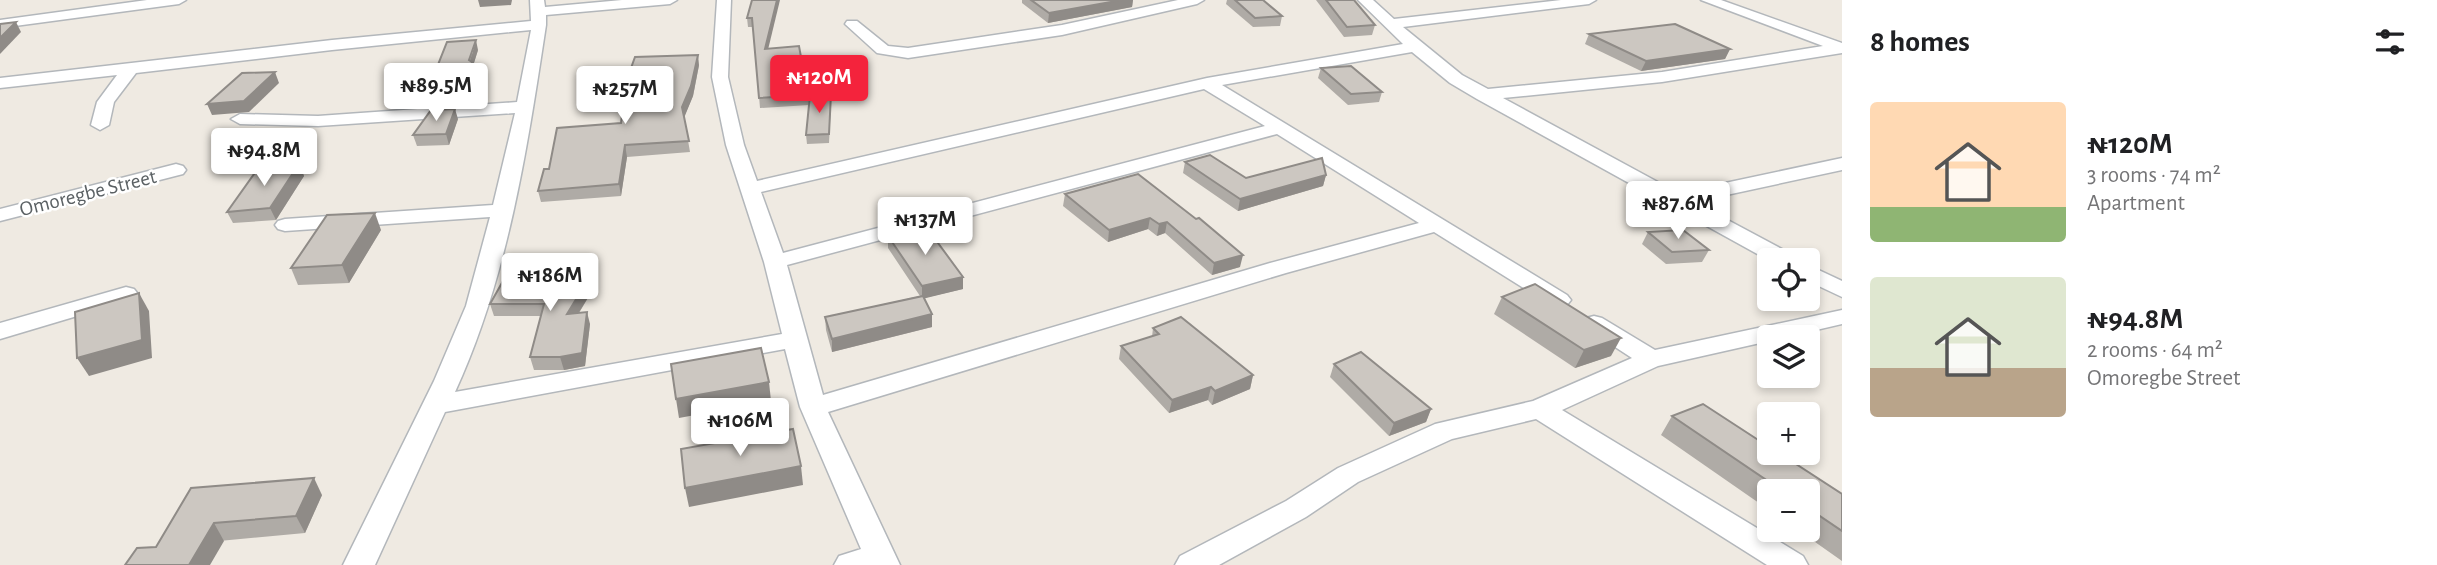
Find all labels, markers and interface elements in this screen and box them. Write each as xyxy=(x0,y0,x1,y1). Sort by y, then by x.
icon: filters xyxy=(2371,23,2409,61)
text: 8 homes xyxy=(1870,27,1970,57)
pin: ₦120M xyxy=(770,55,868,115)
pin: ₦89.5M xyxy=(379,64,493,123)
pin: ₦257M xyxy=(576,66,674,126)
text: ₦120M xyxy=(786,66,852,89)
text: ₦89.5M xyxy=(400,74,472,97)
text: ₦257M xyxy=(592,77,658,100)
pin: ₦94.8M xyxy=(207,128,321,188)
text: ₦120M xyxy=(2087,129,2173,159)
icon: home xyxy=(1926,130,2010,214)
text: ₦94.8M xyxy=(227,139,301,162)
text: 3 rooms · 74 m² xyxy=(2087,164,2221,187)
street label: Omoregbe Street xyxy=(18,166,159,220)
pin: ₦87.6M xyxy=(1621,182,1735,241)
text: ₦87.6M xyxy=(1642,192,1714,215)
text: Apartment xyxy=(2087,192,2185,215)
pin: ₦137M xyxy=(876,198,974,257)
text: ₦137M xyxy=(894,208,956,231)
map controls xyxy=(1757,248,1820,542)
button: locate xyxy=(1757,248,1820,311)
pin: ₦186M xyxy=(501,254,599,313)
text: ₦186M xyxy=(517,264,583,287)
text: ₦94.8M xyxy=(2087,304,2183,334)
icon: home xyxy=(1926,305,2010,389)
button: layers xyxy=(1757,325,1820,388)
text: 2 rooms · 64 m² xyxy=(2087,339,2223,362)
text: Omoregbe Street xyxy=(2087,367,2240,390)
pin: ₦106M xyxy=(691,398,789,458)
button: + xyxy=(1757,402,1820,465)
text: ₦106M xyxy=(707,409,773,432)
button: − xyxy=(1757,479,1820,542)

